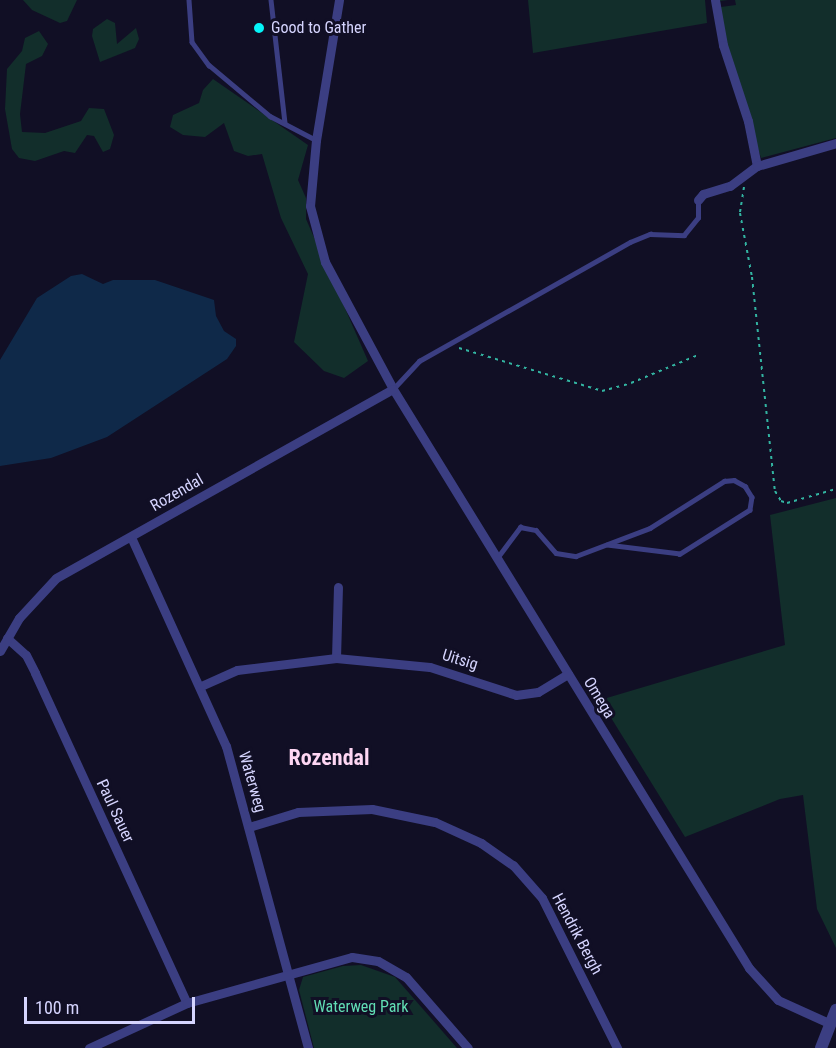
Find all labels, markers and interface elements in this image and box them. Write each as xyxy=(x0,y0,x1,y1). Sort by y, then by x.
place label: Good to Gather xyxy=(271,18,366,38)
marker: Good to Gather xyxy=(252,21,266,35)
street label: Rozendal xyxy=(147,470,207,516)
street label: Uitsig xyxy=(440,646,480,674)
street label: Omega xyxy=(579,674,619,722)
district label: Rozendal xyxy=(289,745,369,771)
street label: Waterweg xyxy=(234,749,270,815)
street label: Paul Sauer xyxy=(92,776,138,846)
street label: Hendrik Bergh xyxy=(548,890,606,978)
scale bar xyxy=(27,985,198,1023)
text: 100 m xyxy=(35,997,79,1018)
park label: Waterweg Park xyxy=(314,997,408,1017)

